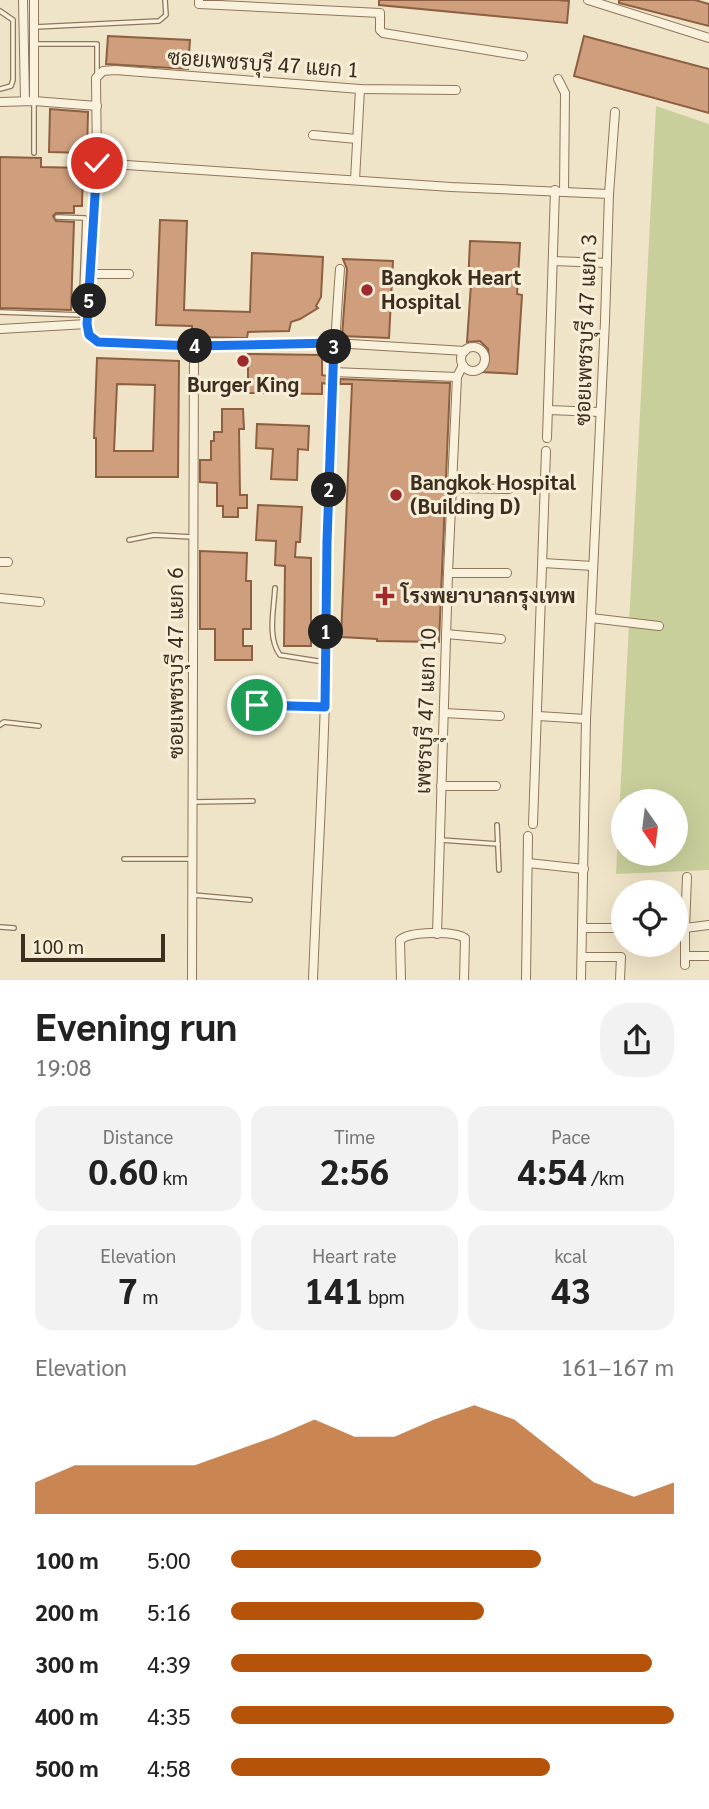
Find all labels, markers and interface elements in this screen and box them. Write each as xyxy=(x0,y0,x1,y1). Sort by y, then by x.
street label: ซอยเพชรบุรี 47 แยก 1 xyxy=(166,42,360,85)
pin xyxy=(67,133,127,193)
icon: check xyxy=(78,144,116,182)
street label: ซอยเพชรบุรี 47 แยก 3 xyxy=(568,234,603,426)
place label: Bangkok Heart Hospital xyxy=(381,263,522,314)
marker: Bangkok Heart Hospital xyxy=(359,282,375,298)
pin: 5 xyxy=(72,284,106,318)
text: 5 xyxy=(83,288,94,312)
pin: 4 xyxy=(178,328,212,364)
pin: 3 xyxy=(316,330,352,364)
text: 4 xyxy=(189,333,200,357)
text: 3 xyxy=(328,334,339,358)
marker: Burger King xyxy=(235,353,251,369)
place label: Burger King xyxy=(187,370,299,397)
place label: Bangkok Hospital (Building D) xyxy=(410,468,577,519)
pin: 2 xyxy=(312,472,346,508)
text: 2 xyxy=(323,477,334,501)
marker: Bangkok Hospital (Building D) xyxy=(388,487,404,503)
street label: ซอยเพชรบุรี 47 แยก 6 xyxy=(161,567,190,759)
place label: โรงพยาบาลกรุงเทพ xyxy=(399,581,575,611)
marker: โรงพยาบาลกรุงเทพ xyxy=(375,586,395,606)
pin: 1 xyxy=(308,614,344,650)
text: 1 xyxy=(320,619,331,643)
street label: เพชรบุุรี 47 แยก 10 xyxy=(408,628,450,795)
pin xyxy=(227,675,287,735)
icon: arrive xyxy=(238,686,276,724)
north arrow xyxy=(611,789,688,866)
map controls xyxy=(611,789,688,957)
button: locate xyxy=(611,880,688,957)
scale bar xyxy=(21,931,164,962)
text: 100 m xyxy=(32,934,84,958)
text: Evening run xyxy=(35,1000,238,1050)
button: share xyxy=(600,1003,674,1077)
text: 19:08 xyxy=(35,1051,91,1081)
text: Distance xyxy=(103,1124,173,1148)
text: Time xyxy=(334,1124,375,1148)
text: Pace xyxy=(551,1124,590,1148)
text: 0.60 xyxy=(89,1148,158,1193)
text: 2:56 xyxy=(320,1148,389,1193)
text: 4:54 xyxy=(517,1148,587,1193)
text: km xyxy=(158,1165,188,1189)
text: /km xyxy=(587,1165,624,1189)
text: Elevation xyxy=(100,1243,176,1267)
text: Heart rate xyxy=(312,1243,397,1267)
text: kcal xyxy=(554,1243,587,1267)
text: 7 xyxy=(118,1267,138,1312)
text: 141 xyxy=(304,1267,364,1312)
text: 43 xyxy=(551,1267,591,1312)
text: m xyxy=(138,1284,158,1308)
text: bpm xyxy=(364,1284,405,1308)
text: Elevation xyxy=(35,1351,127,1381)
text: 161–167 m xyxy=(561,1351,674,1381)
text: 100 m xyxy=(35,1544,99,1574)
text: 5:00 xyxy=(147,1544,191,1574)
text: 200 m xyxy=(35,1596,99,1626)
text: 5:16 xyxy=(147,1596,191,1626)
text: 300 m xyxy=(35,1648,99,1678)
text: 4:39 xyxy=(147,1648,191,1678)
text: 400 m xyxy=(35,1700,99,1730)
text: 4:35 xyxy=(147,1700,191,1730)
text: 500 m xyxy=(35,1752,99,1782)
text: 4:58 xyxy=(147,1752,191,1782)

